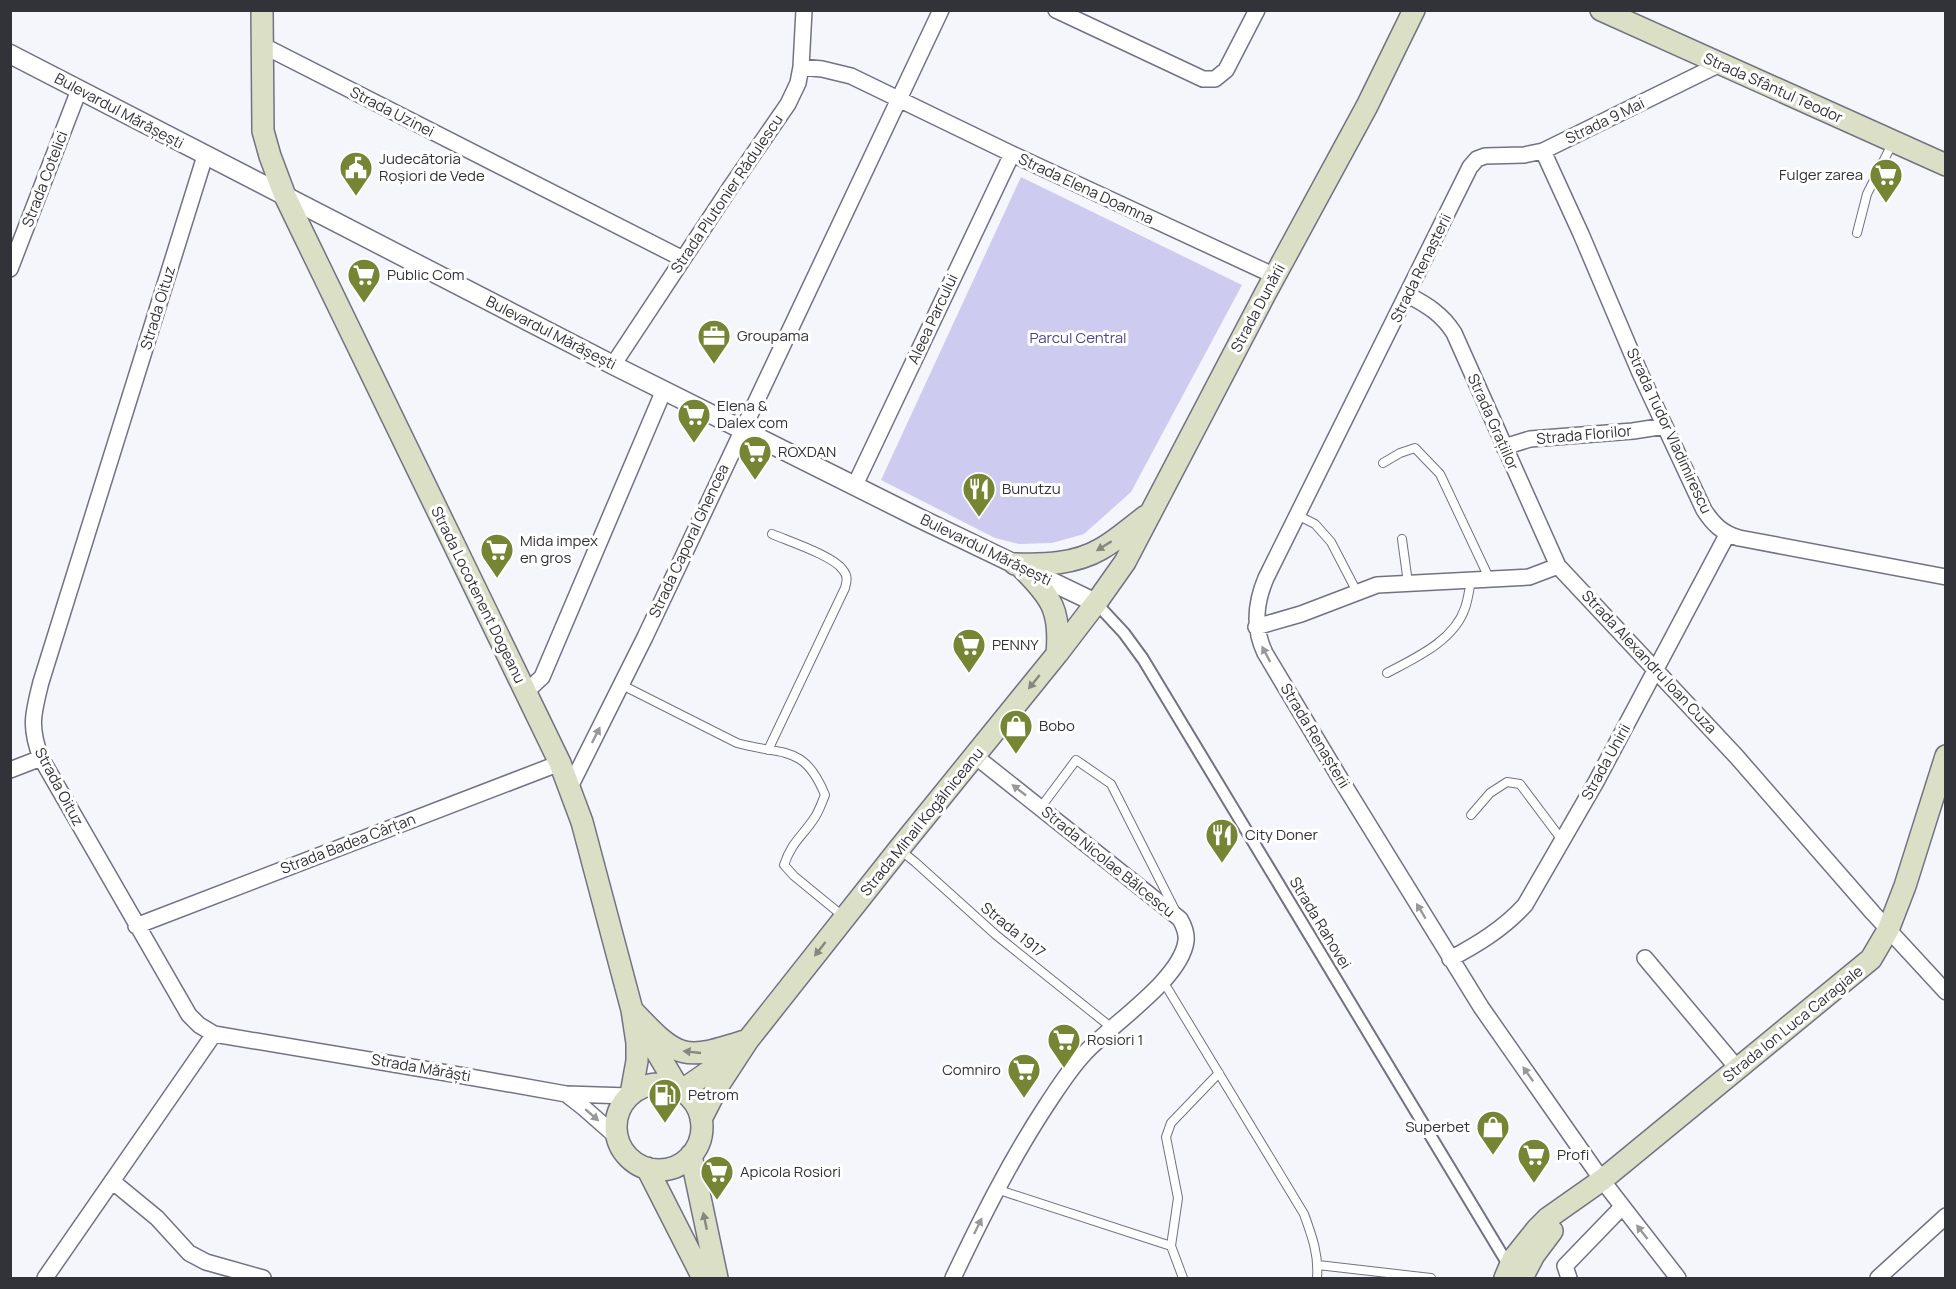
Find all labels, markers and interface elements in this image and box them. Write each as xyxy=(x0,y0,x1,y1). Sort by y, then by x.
street label: Strada Sfântul Teodor xyxy=(1700,47,1847,128)
street label: Bulevardul Mărășești xyxy=(51,68,188,154)
street label: Strada Uzinei xyxy=(346,81,438,142)
street label: Strada 9 Mai xyxy=(1562,92,1648,149)
street label: Strada Plutonier Rădulescu xyxy=(665,110,788,277)
street label: Strada Cotelici xyxy=(17,128,73,230)
place label: Judecătoria Roșiori de Vede xyxy=(379,148,485,186)
street label: Strada Elena Doamna xyxy=(1015,148,1157,229)
public building icon: Judecătoria Roșiori de Vede xyxy=(338,150,374,197)
supermarket icon: Fulger zarea xyxy=(1868,157,1904,204)
place label: Fulger zarea xyxy=(1779,164,1863,185)
street label: Strada Renașterii xyxy=(1385,210,1456,326)
supermarket icon: Public Com xyxy=(346,257,382,304)
street label: Strada Dunării xyxy=(1225,260,1290,356)
street label: Strada Oituz xyxy=(135,264,180,352)
place label: Public Com xyxy=(387,264,464,285)
street label: Aleea Parcului xyxy=(903,270,963,367)
street label: Bulevardul Mărășești xyxy=(483,291,620,374)
office icon: Groupama xyxy=(696,318,732,365)
place label: Groupama xyxy=(737,325,809,346)
park label: Parcul Central xyxy=(1029,327,1127,348)
street label: Strada Tudor Vladimirescu xyxy=(1622,345,1717,517)
street label: Strada Grațiilor xyxy=(1463,370,1524,474)
place label: Elena & Dalex com xyxy=(717,395,788,433)
supermarket icon: Elena & Dalex com xyxy=(676,397,712,444)
street label: Strada Florilor xyxy=(1535,420,1633,449)
supermarket icon: ROXDAN xyxy=(737,434,773,481)
place label: ROXDAN xyxy=(778,441,836,462)
street label: Strada Caporal Ghencea xyxy=(644,460,733,621)
restaurant icon: Bunutzu xyxy=(961,471,997,518)
place label: Bunutzu xyxy=(1002,478,1061,499)
street label: Strada Locotenent Dogeanu xyxy=(426,503,531,687)
street label: Bulevardul Mărășești xyxy=(917,509,1055,590)
place label: Mida impex en gros xyxy=(520,530,598,568)
supermarket icon: Mida impex en gros xyxy=(479,532,515,579)
one-way arrow xyxy=(1096,540,1112,551)
street label: Strada Alexandru Ioan Cuza xyxy=(1577,585,1722,738)
supermarket icon: PENNY xyxy=(951,627,987,674)
place label: PENNY xyxy=(992,634,1039,655)
one-way arrow xyxy=(1261,645,1271,662)
one-way arrow xyxy=(1029,675,1041,690)
street label: Strada Renașterii xyxy=(1276,679,1355,792)
shop icon: Bobo xyxy=(998,708,1034,755)
place label: Bobo xyxy=(1039,715,1075,736)
street label: Strada Unirii xyxy=(1576,720,1635,804)
one-way arrow xyxy=(591,726,601,743)
street label: Strada Mihail Kogălniceanu xyxy=(855,743,988,900)
street label: Strada Oituz xyxy=(30,744,89,830)
one-way arrow xyxy=(1011,783,1027,796)
street label: Strada Nicolae Bălcescu xyxy=(1037,801,1180,922)
street label: Strada Badea Cârțan xyxy=(277,808,418,879)
restaurant icon: City Doner xyxy=(1204,817,1240,864)
place label: City Doner xyxy=(1245,824,1319,845)
street label: Strada Rahovei xyxy=(1285,873,1356,973)
street label: Strada 1917 xyxy=(977,897,1050,962)
one-way arrow xyxy=(1416,902,1426,919)
one-way arrow xyxy=(813,941,826,957)
street label: Strada Ion Luca Caragiale xyxy=(1718,960,1867,1087)
supermarket icon: Rosiori 1 xyxy=(1046,1022,1082,1069)
place label: Rosiori 1 xyxy=(1087,1029,1143,1050)
street label: Strada Mărăști xyxy=(370,1048,472,1087)
one-way arrow xyxy=(683,1048,702,1057)
supermarket icon: Comniro xyxy=(1006,1052,1042,1099)
place label: Comniro xyxy=(942,1059,1001,1080)
one-way arrow xyxy=(1522,1067,1534,1083)
fuel station icon: Petrom xyxy=(647,1077,683,1124)
place label: Petrom xyxy=(688,1084,739,1105)
one-way arrow xyxy=(585,1108,600,1122)
shop icon: Superbet xyxy=(1475,1109,1511,1156)
place label: Superbet xyxy=(1405,1116,1470,1137)
supermarket icon: Profi xyxy=(1516,1137,1552,1184)
place label: Profi xyxy=(1557,1144,1589,1165)
supermarket icon: Apicola Rosiori xyxy=(699,1154,735,1201)
place label: Apicola Rosiori xyxy=(740,1161,841,1182)
one-way arrow xyxy=(700,1211,709,1230)
one-way arrow xyxy=(974,1217,983,1234)
one-way arrow xyxy=(1636,1225,1648,1240)

